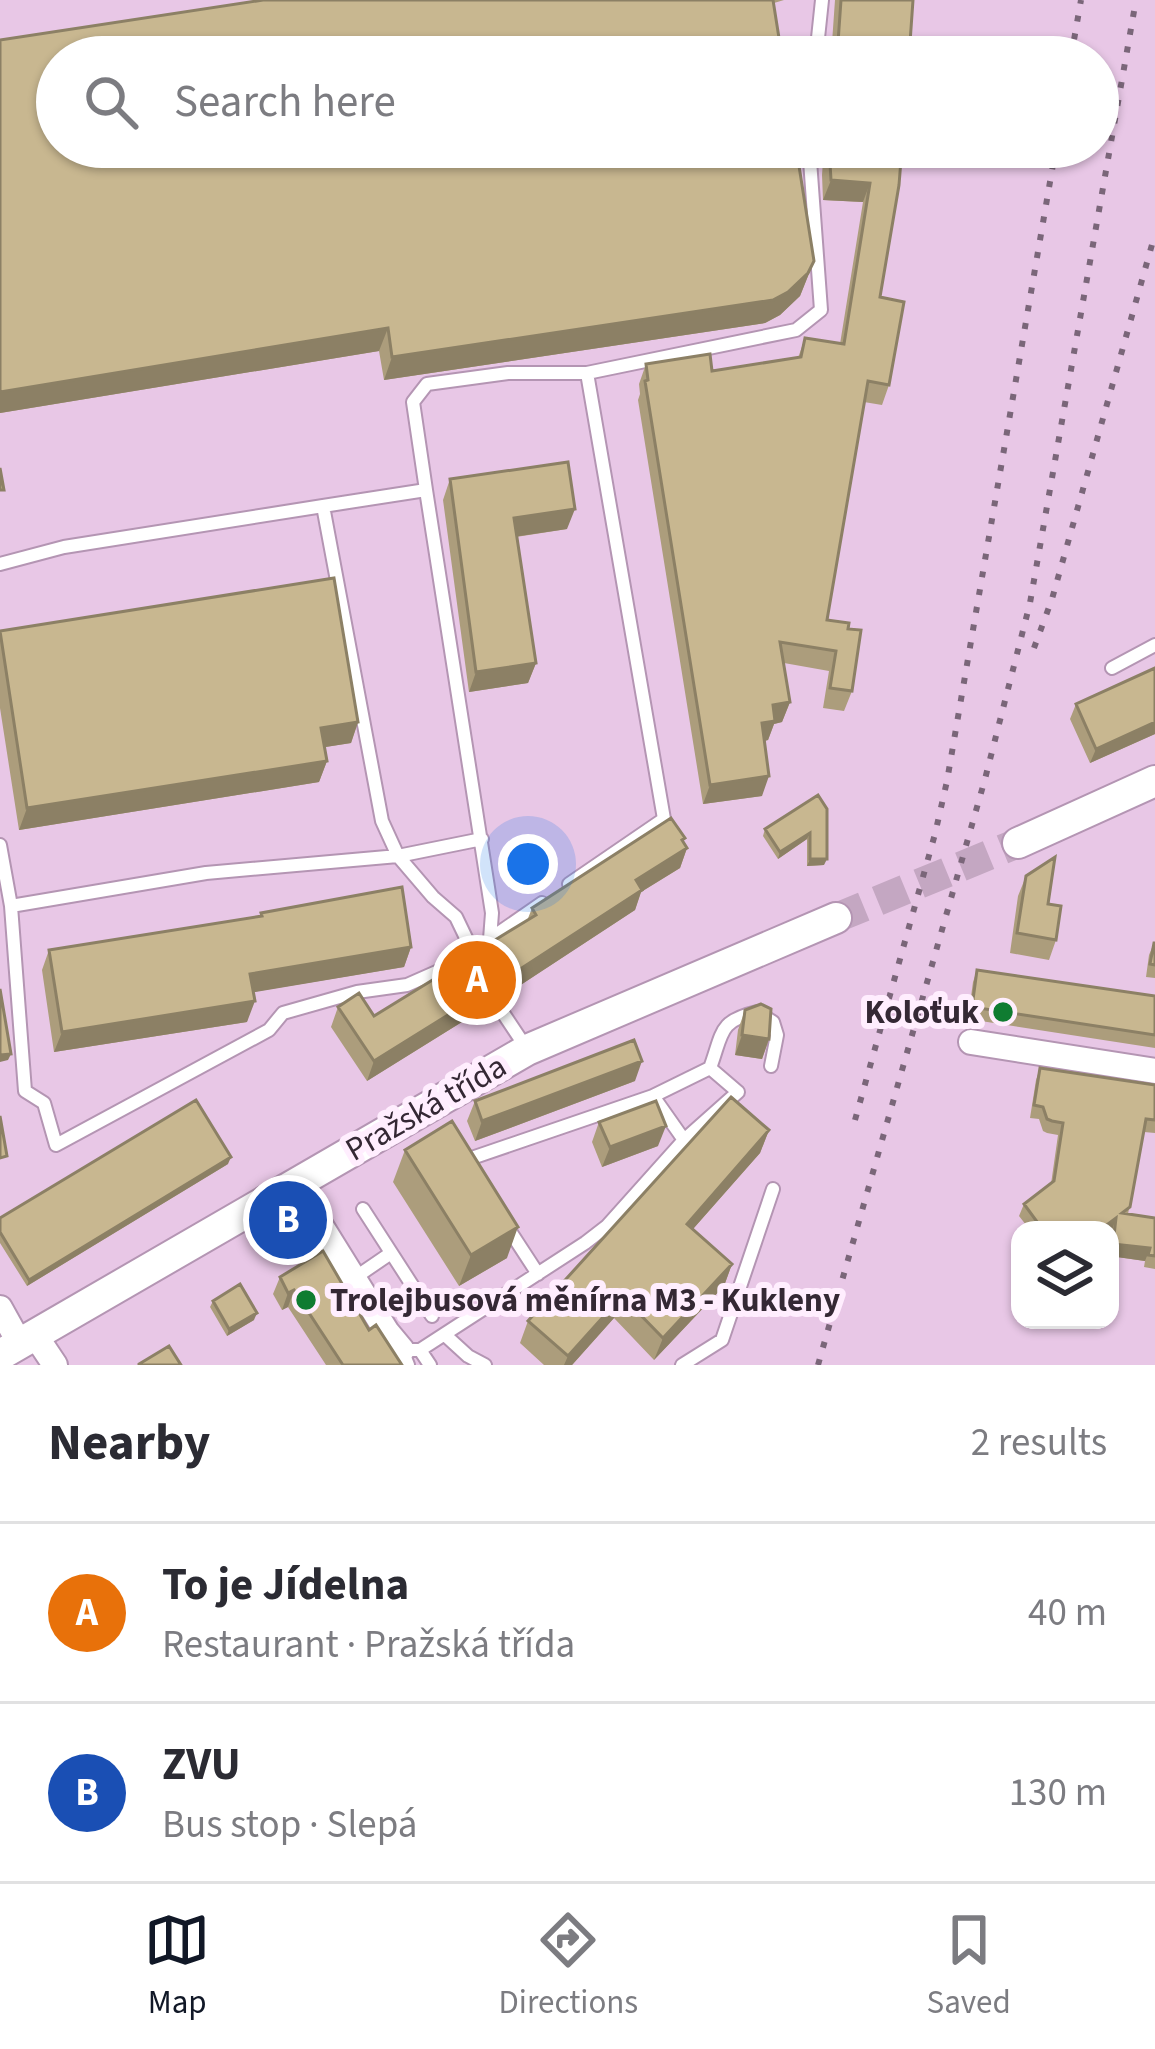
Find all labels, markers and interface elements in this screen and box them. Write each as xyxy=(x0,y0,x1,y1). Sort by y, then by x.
search box xyxy=(36,36,1119,168)
icon: search xyxy=(78,69,144,135)
text: Search here xyxy=(174,70,396,134)
your location xyxy=(498,834,558,894)
pin: A xyxy=(438,935,516,1025)
place label: Koloťuk xyxy=(865,989,979,1036)
marker: Koloťuk xyxy=(990,999,1016,1025)
street label: Pražská třída xyxy=(337,1043,515,1173)
pin: B xyxy=(249,1175,327,1265)
map controls xyxy=(1011,1221,1119,1329)
button: layers xyxy=(1011,1221,1119,1329)
place label: Trolejbusová měnírna M3 - Kukleny xyxy=(330,1277,840,1324)
marker: Trolejbusová měnírna M3 - Kukleny xyxy=(293,1287,319,1313)
text: Nearby xyxy=(48,1407,210,1479)
text: 2 results xyxy=(971,1415,1107,1471)
text: To je Jídelna xyxy=(162,1553,409,1617)
text: A xyxy=(76,1585,98,1641)
text: 40 m xyxy=(1028,1585,1107,1641)
text: Restaurant · Pražská třída xyxy=(162,1617,575,1673)
text: ZVU xyxy=(162,1733,241,1797)
text: B xyxy=(75,1765,99,1821)
text: 130 m xyxy=(1009,1765,1107,1821)
text: Bus stop · Slepá xyxy=(162,1797,417,1853)
tab: Map xyxy=(144,1907,210,2026)
tab: Directions xyxy=(499,1907,638,2026)
tab: Saved xyxy=(927,1907,1011,2026)

